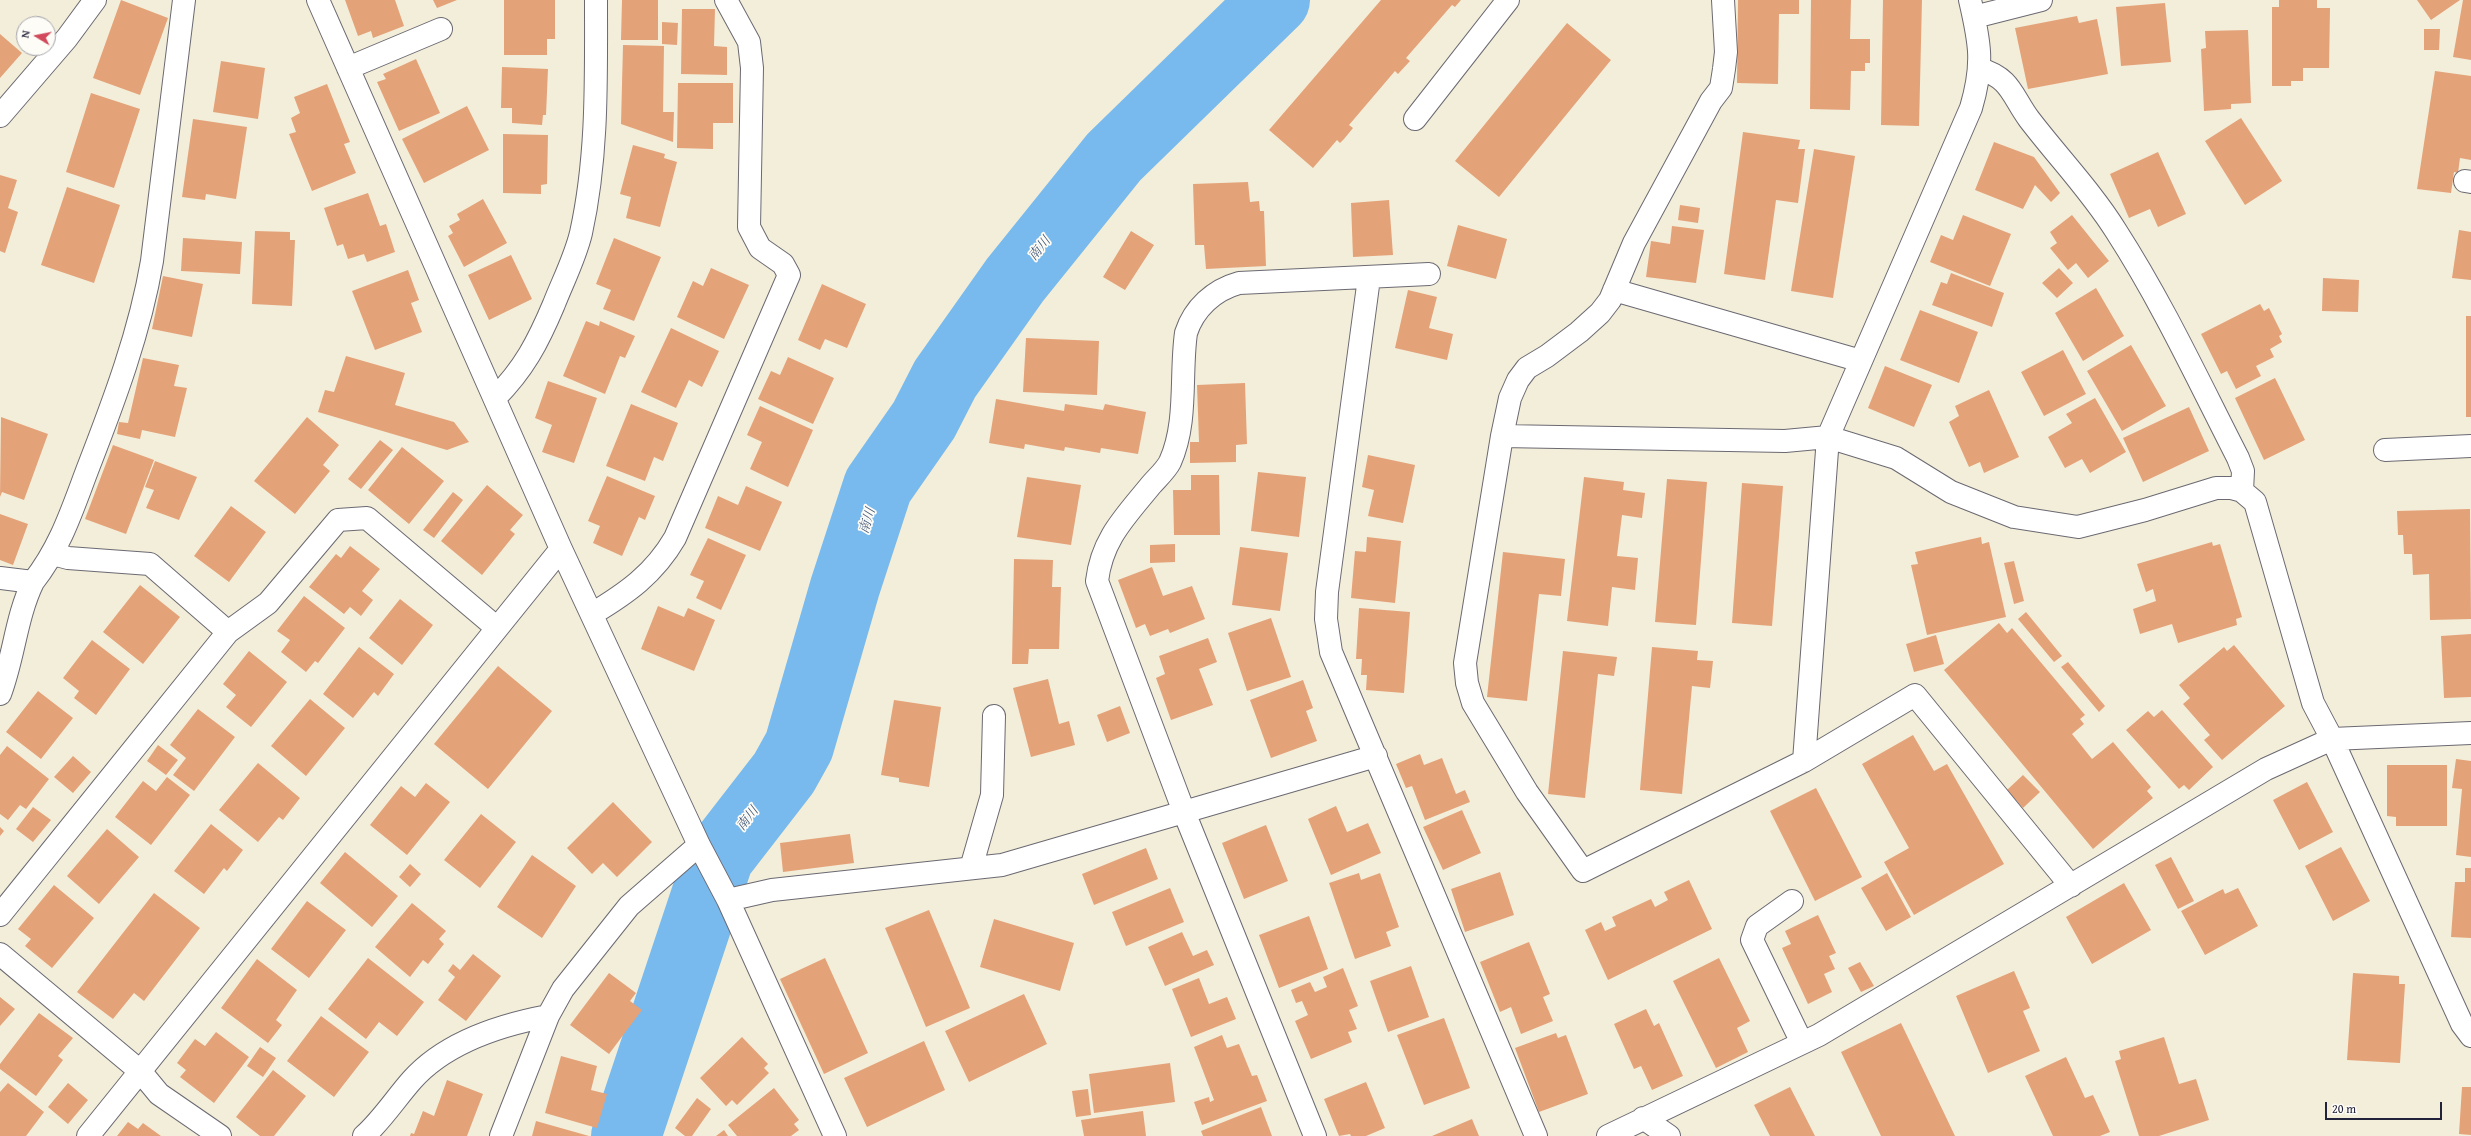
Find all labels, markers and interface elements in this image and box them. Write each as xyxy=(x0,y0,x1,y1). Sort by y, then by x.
north arrow xyxy=(16,16,56,56)
text: N xyxy=(17,29,34,39)
water label: 南川 xyxy=(1026,234,1054,264)
water label: 南川 xyxy=(857,506,879,536)
water label: 南川 xyxy=(734,804,762,834)
scale bar xyxy=(2327,1094,2444,1120)
text: 20 m xyxy=(2332,1100,2356,1117)

